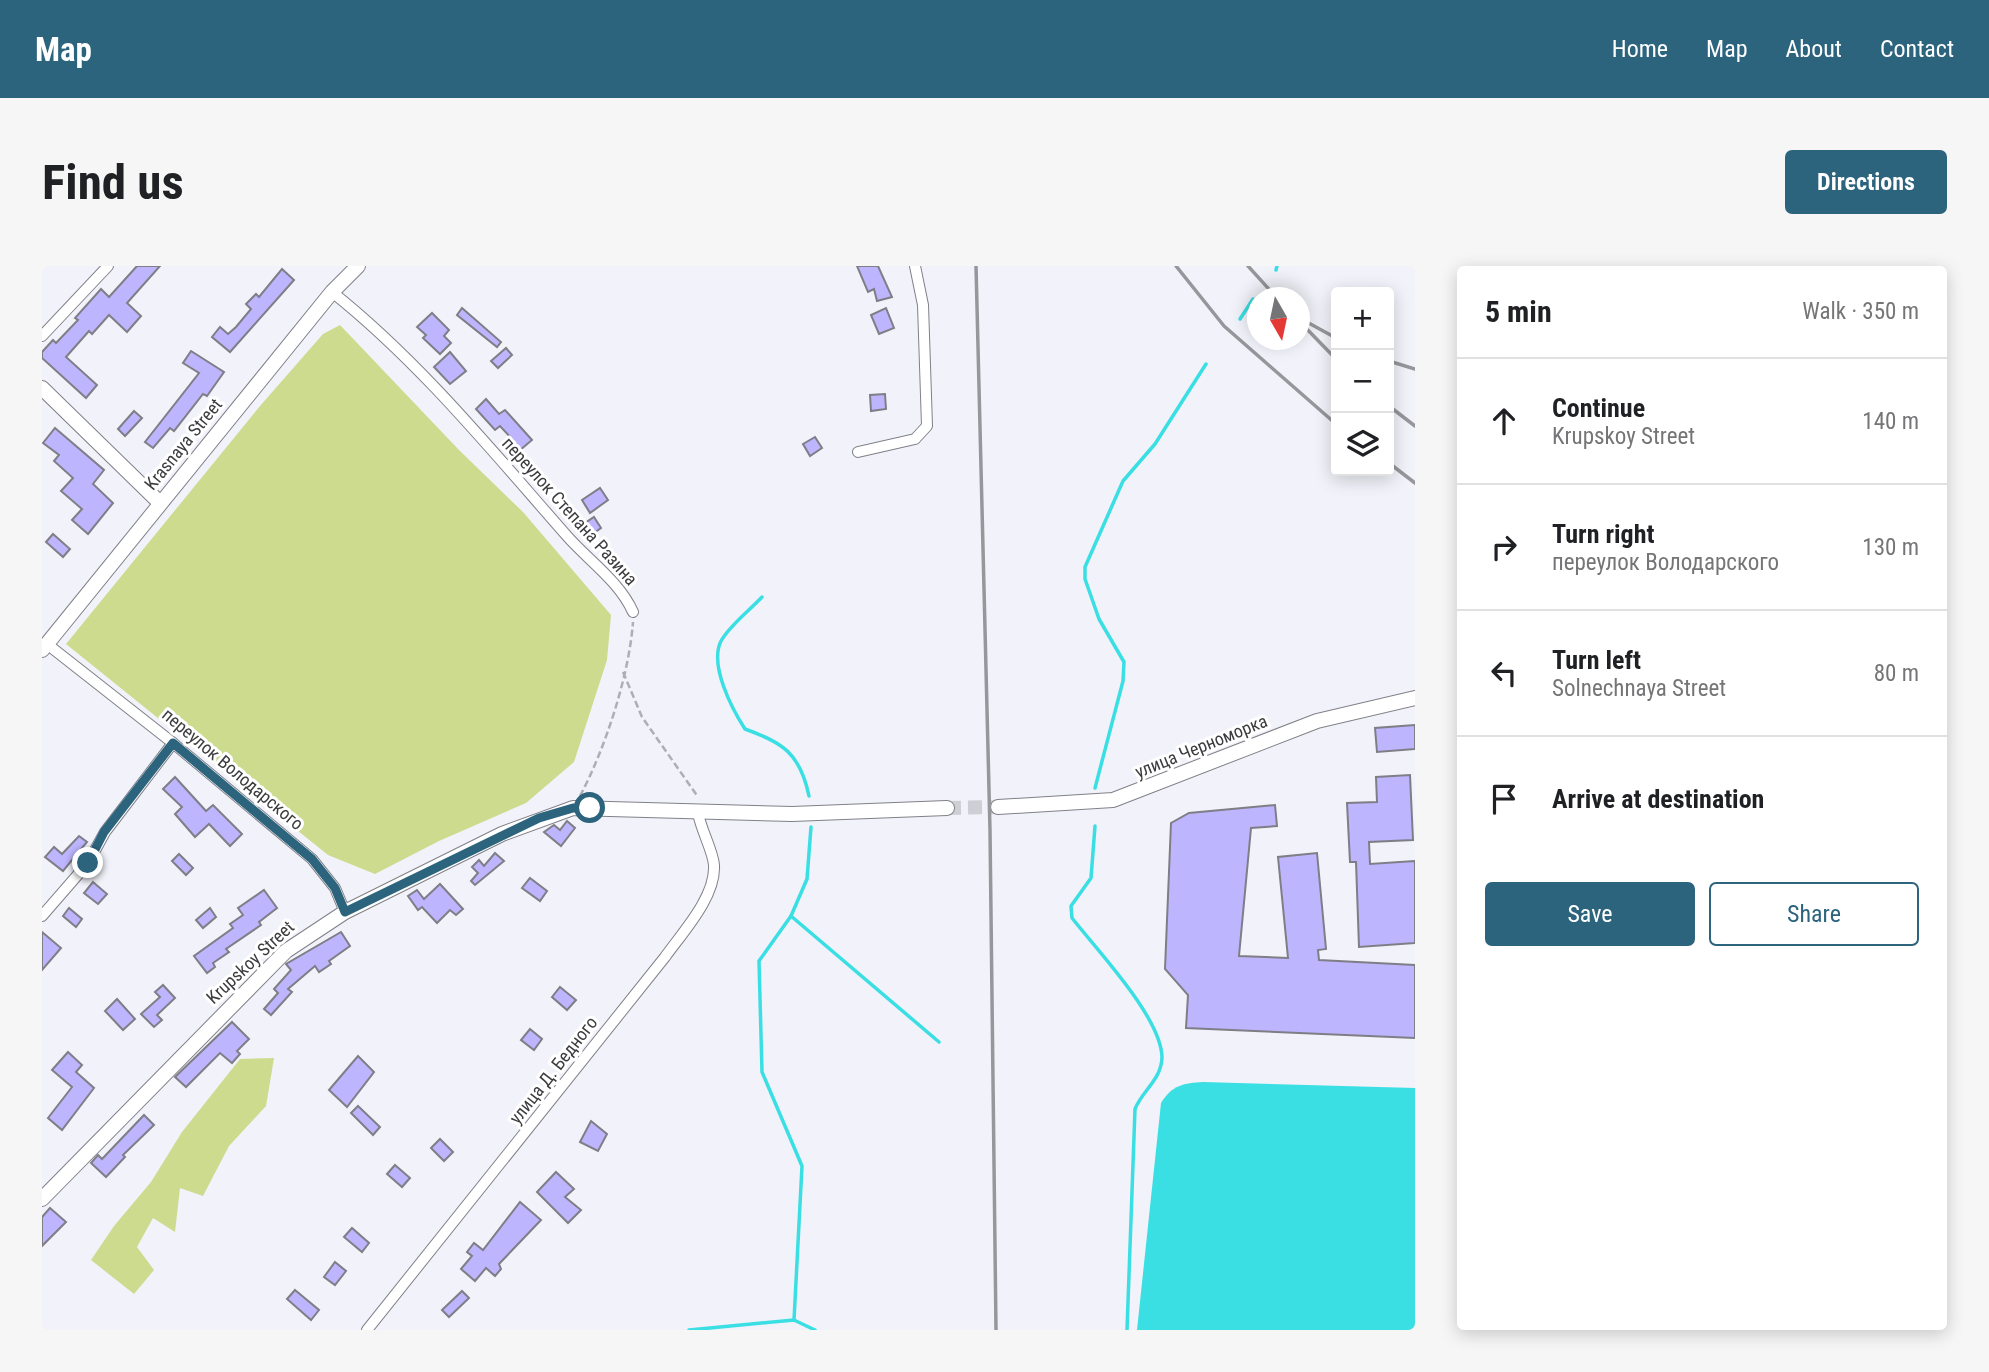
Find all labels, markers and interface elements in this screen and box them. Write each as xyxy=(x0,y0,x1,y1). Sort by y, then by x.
text: Map xyxy=(35,30,92,69)
text: Home xyxy=(1612,35,1668,63)
text: Map xyxy=(1706,35,1748,63)
text: About xyxy=(1786,35,1842,63)
text: Contact xyxy=(1880,35,1954,63)
button: Directions xyxy=(1785,150,1947,214)
text: Find us xyxy=(42,154,184,211)
north arrow xyxy=(1247,287,1310,350)
map controls xyxy=(1331,287,1394,476)
button: + xyxy=(1331,287,1394,350)
text: 5 min xyxy=(1485,294,1552,329)
text: Walk · 350 m xyxy=(1802,298,1919,325)
button: − xyxy=(1331,350,1394,413)
text: Continue xyxy=(1552,393,1645,423)
street label: Krasnaya Street xyxy=(140,394,226,494)
icon: ahead xyxy=(1485,402,1523,440)
text: 140 m xyxy=(1862,408,1919,435)
button: layers xyxy=(1331,413,1394,476)
text: Krupskoy Street xyxy=(1552,423,1695,450)
street label: переулок Степана Разина xyxy=(498,433,642,589)
text: Turn right xyxy=(1552,519,1654,549)
icon: right xyxy=(1485,528,1523,566)
text: 130 m xyxy=(1862,534,1919,561)
text: переулок Володарского xyxy=(1552,549,1779,576)
text: Turn left xyxy=(1552,645,1641,675)
icon: left xyxy=(1485,654,1523,692)
text: 80 m xyxy=(1874,660,1919,687)
text: Solnechnaya Street xyxy=(1552,675,1726,702)
street label: переулок Володарского xyxy=(158,704,308,834)
street label: улица Черноморка xyxy=(1132,710,1270,782)
icon: arrive xyxy=(1485,780,1523,818)
text: Arrive at destination xyxy=(1552,784,1764,814)
route start xyxy=(574,792,605,823)
route end xyxy=(72,847,103,878)
button: Save xyxy=(1485,882,1695,946)
button: Share xyxy=(1709,882,1919,946)
street label: Krupskoy Street xyxy=(202,916,298,1008)
street label: улица Д. Бедного xyxy=(505,1012,601,1128)

